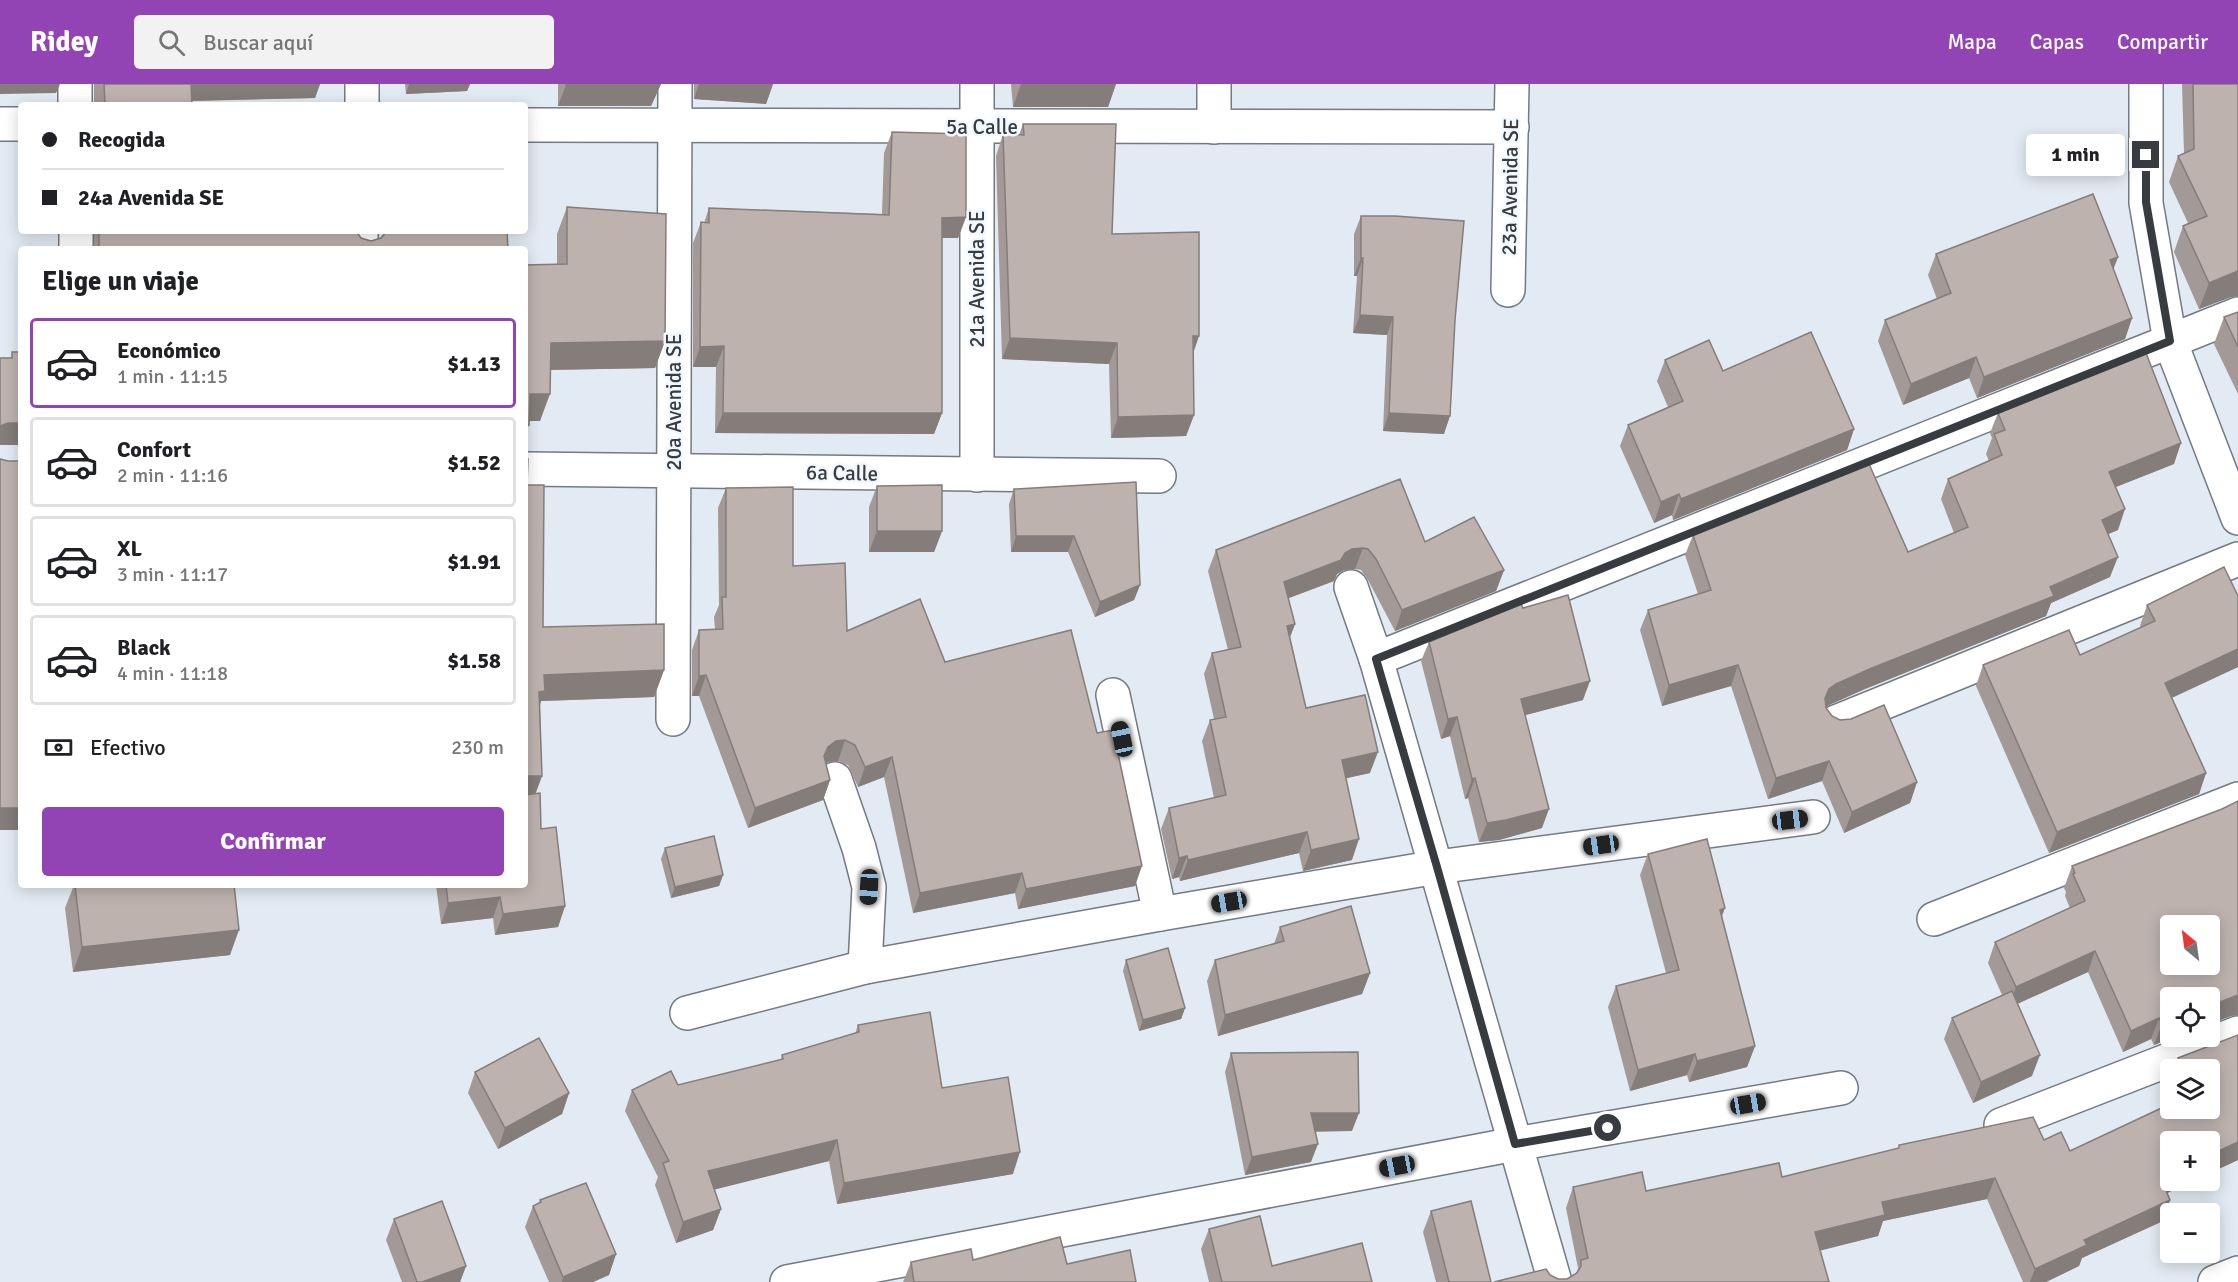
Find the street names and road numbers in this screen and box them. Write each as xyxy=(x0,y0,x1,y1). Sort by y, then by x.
street label: 5a Calle xyxy=(946,114,1018,140)
street label: 23a Avenida SE xyxy=(1496,118,1524,256)
street label: 21a Avenida SE xyxy=(964,210,990,348)
street label: 20a Avenida SE xyxy=(661,333,687,471)
street label: 6a Calle xyxy=(806,459,878,487)

